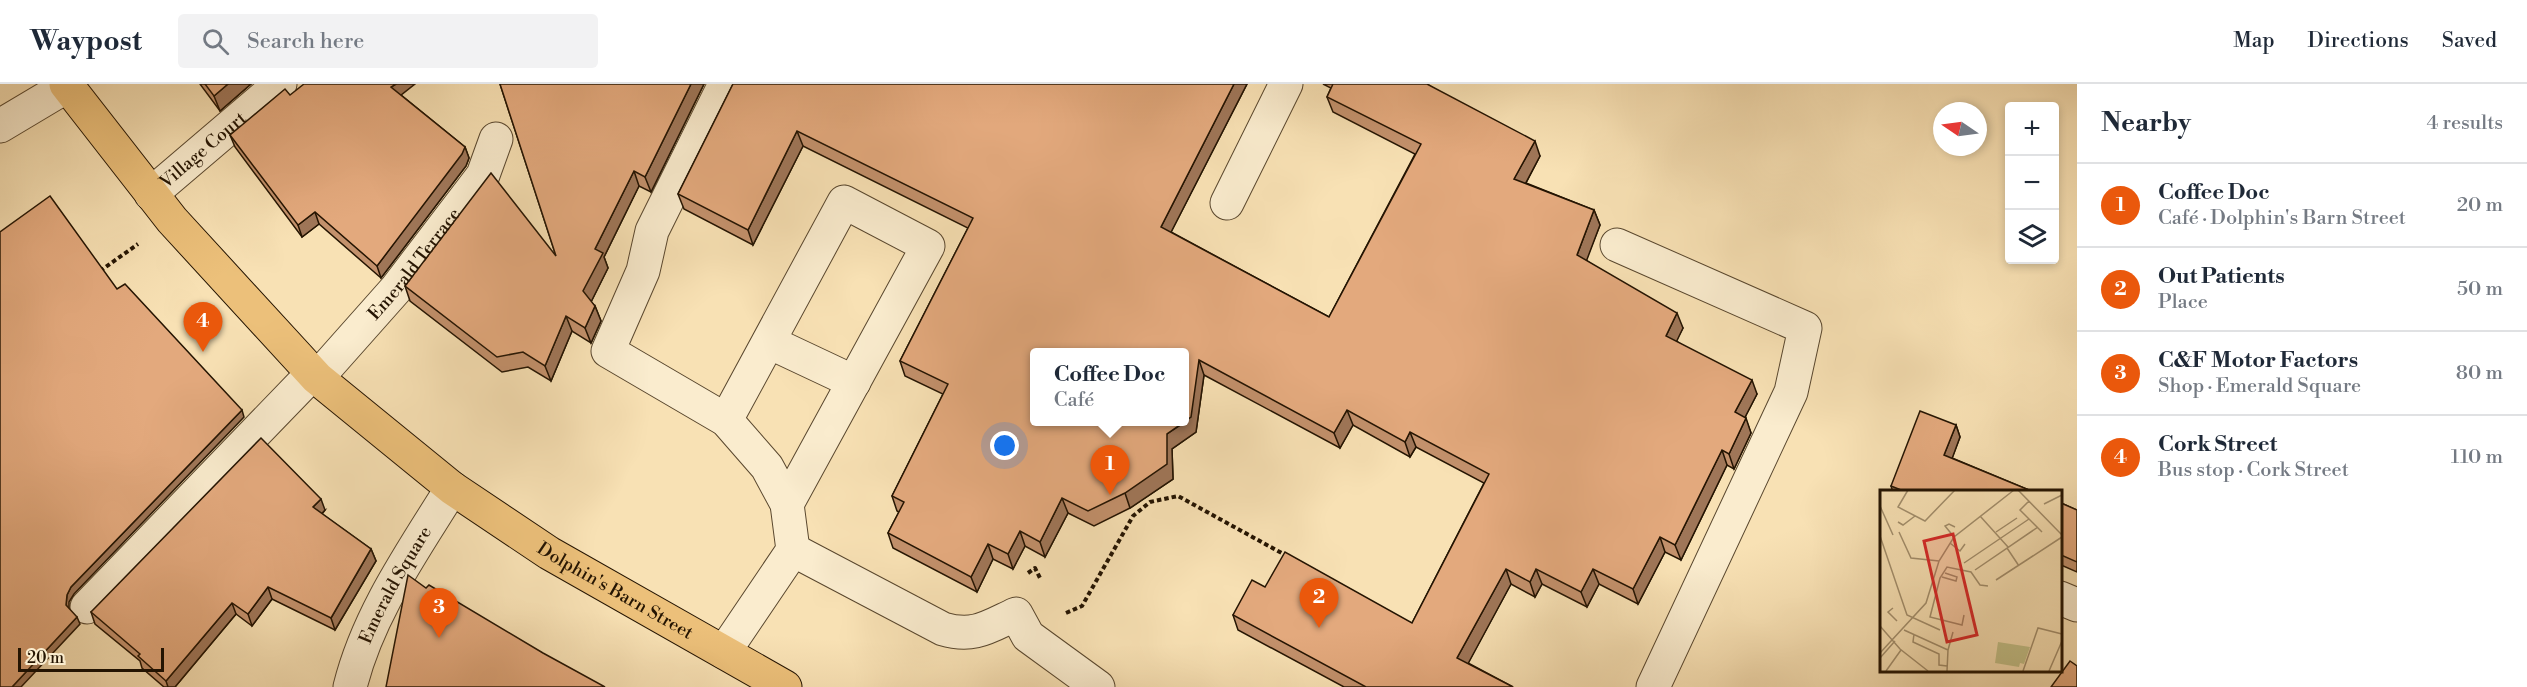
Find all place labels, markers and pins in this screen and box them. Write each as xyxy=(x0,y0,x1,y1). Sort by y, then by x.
pin: 4 xyxy=(184,302,222,352)
pin: 1 xyxy=(1090,446,1130,495)
pin: 2 xyxy=(1300,578,1338,628)
pin: 3 xyxy=(420,588,458,638)

